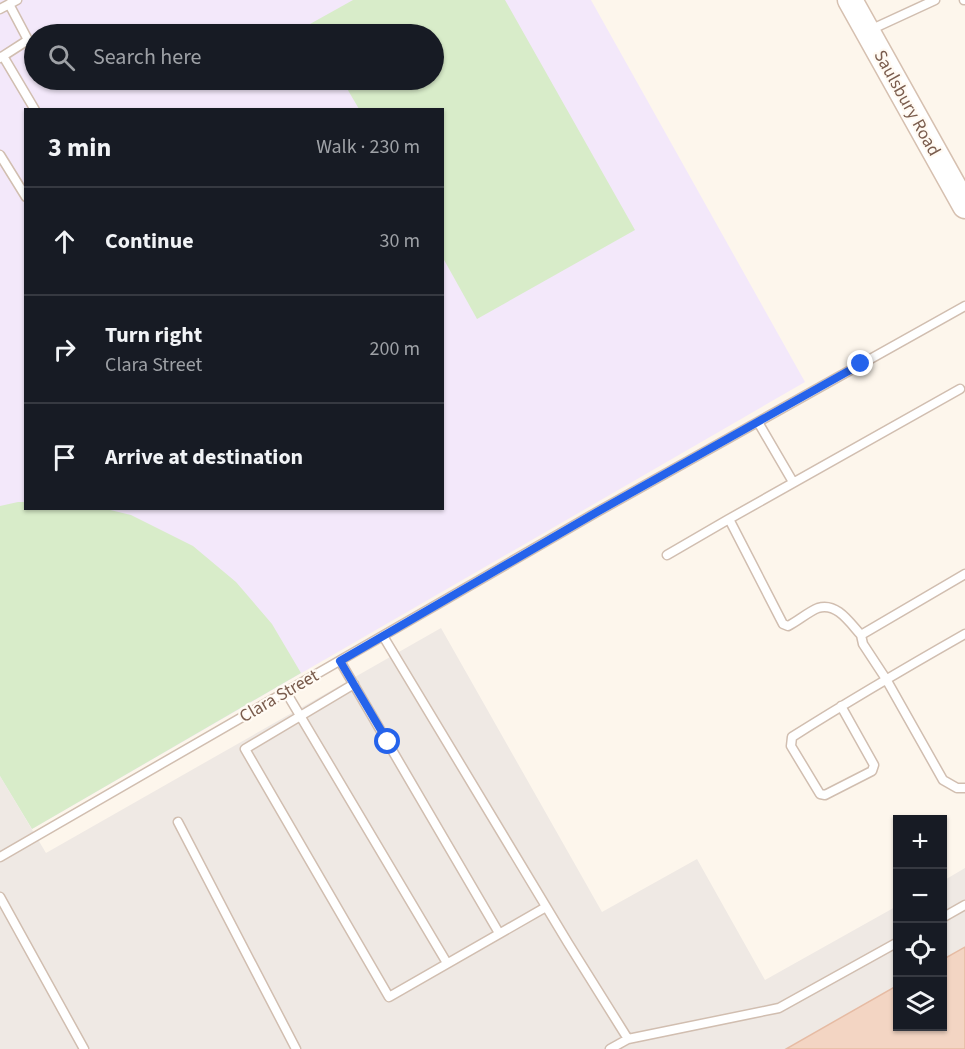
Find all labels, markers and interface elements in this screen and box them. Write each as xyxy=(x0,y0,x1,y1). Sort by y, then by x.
search box xyxy=(24,24,444,90)
icon: search xyxy=(45,41,78,74)
text: Search here xyxy=(93,41,201,73)
street label: Saulsbury Road xyxy=(868,45,946,161)
text: 3 min xyxy=(48,129,111,166)
text: Walk · 230 m xyxy=(316,133,420,161)
icon: ahead xyxy=(48,225,81,258)
text: Continue xyxy=(105,225,194,257)
text: 30 m xyxy=(380,227,420,255)
text: Turn right xyxy=(105,319,202,351)
icon: right xyxy=(48,333,81,366)
text: 200 m xyxy=(370,335,420,363)
route end xyxy=(847,350,873,376)
text: Clara Street xyxy=(105,351,202,379)
icon: arrive xyxy=(48,441,81,474)
text: Arrive at destination xyxy=(105,441,303,473)
street label: Clara Street xyxy=(235,663,323,729)
route start xyxy=(374,728,400,754)
map controls xyxy=(893,815,947,1031)
button: + xyxy=(893,815,947,869)
button: − xyxy=(893,869,947,923)
button: locate xyxy=(893,923,947,977)
button: layers xyxy=(893,977,947,1031)

